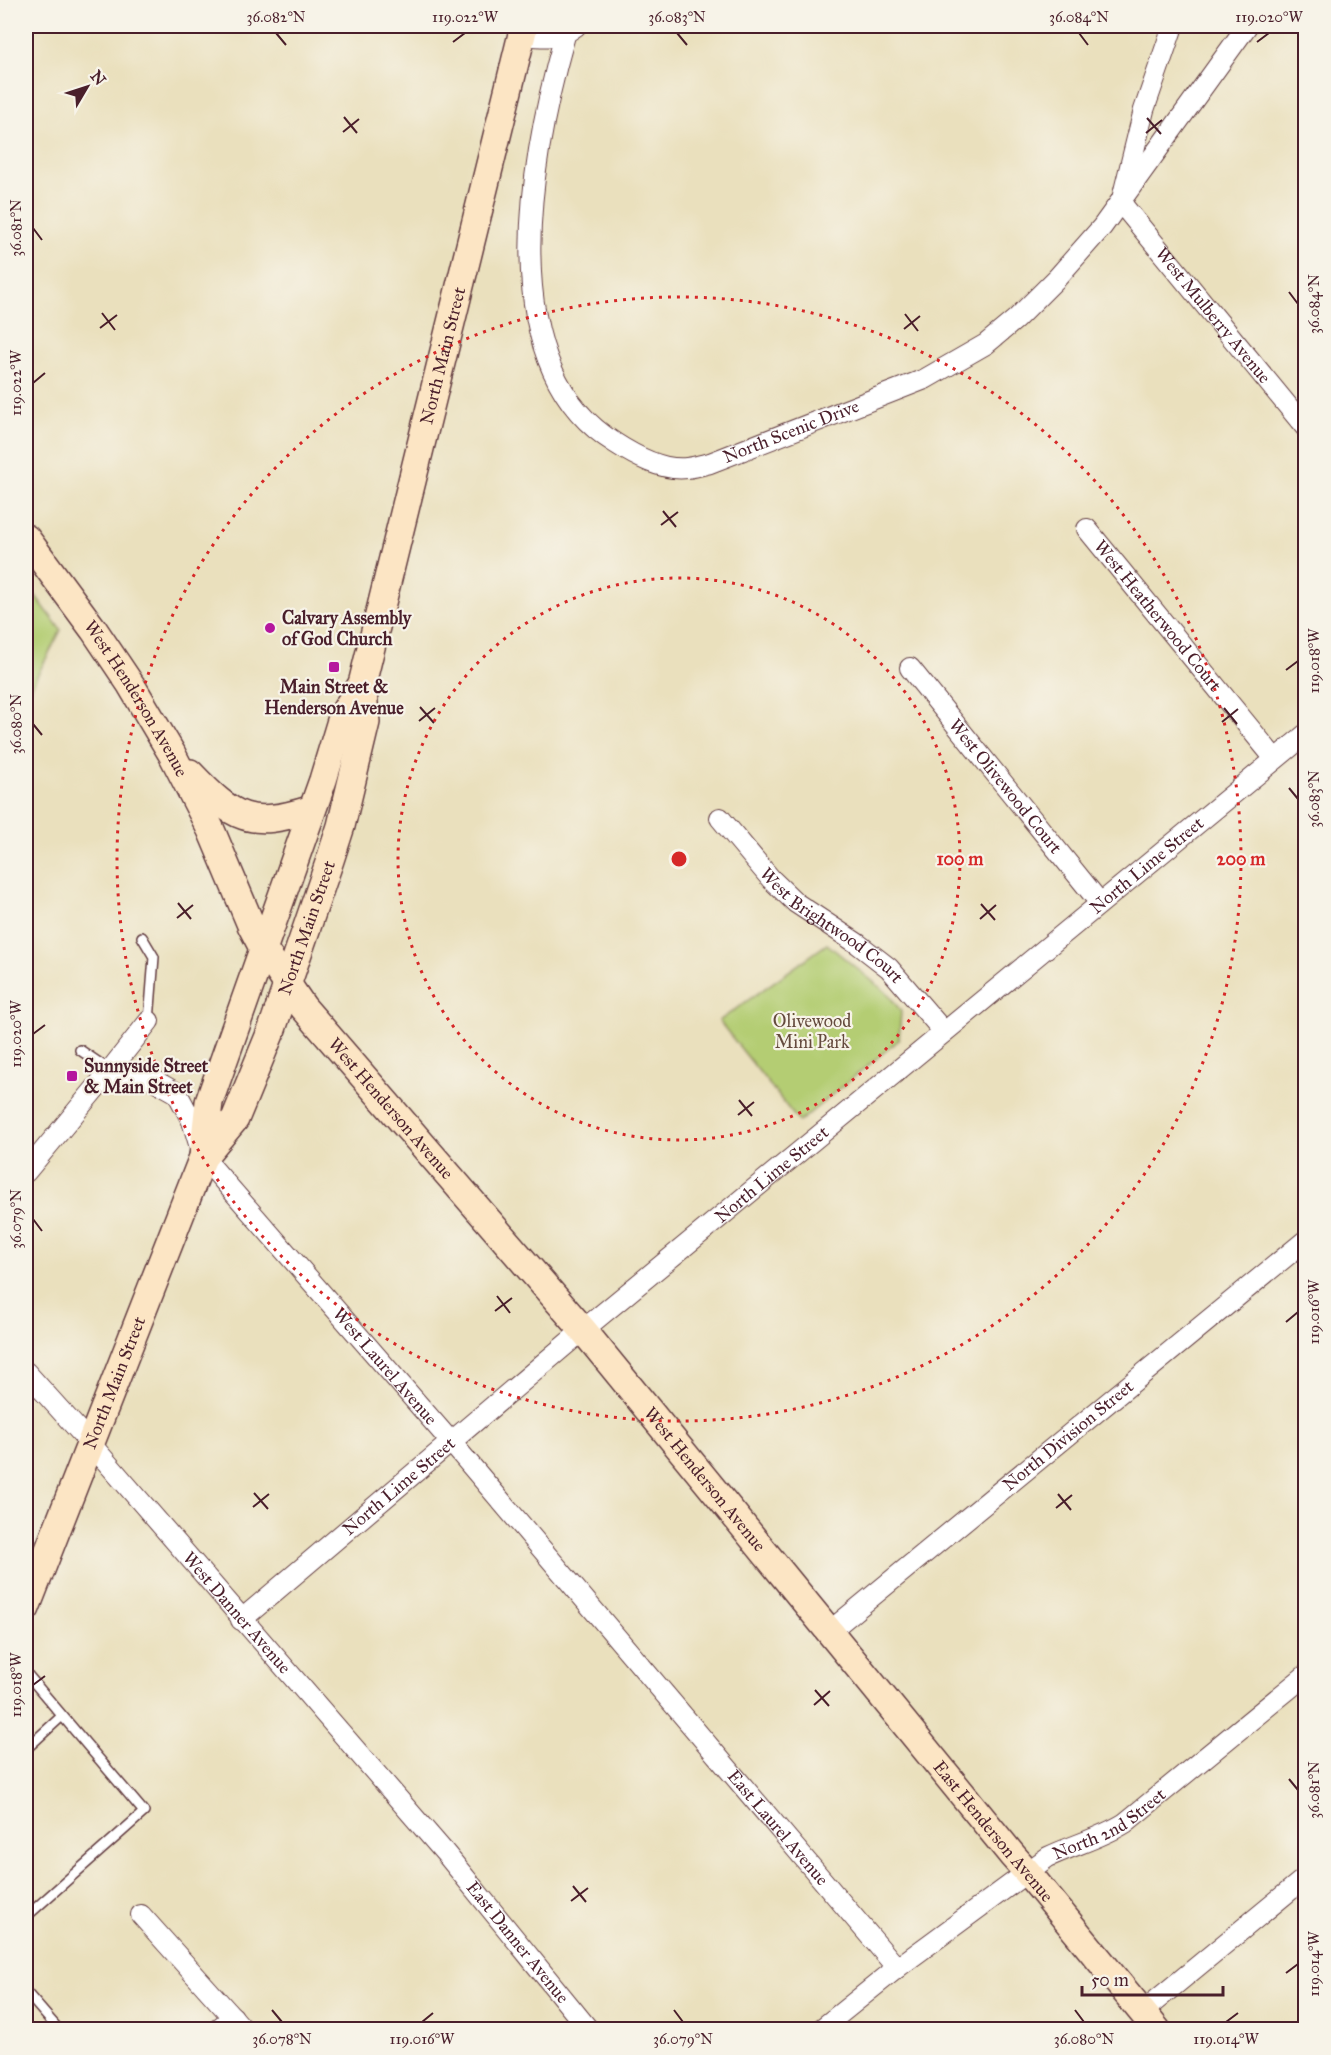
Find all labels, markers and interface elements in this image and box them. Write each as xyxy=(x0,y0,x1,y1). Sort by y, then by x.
text: 36.082°N xyxy=(246,8,306,26)
text: 119.022°W xyxy=(432,8,499,26)
text: 36.083°N xyxy=(648,8,706,26)
text: 36.084°N xyxy=(1049,8,1109,26)
text: 119.020°W xyxy=(1235,8,1303,26)
north arrow xyxy=(57,57,117,117)
text: N xyxy=(87,67,110,89)
text: 36.081°N xyxy=(7,199,25,257)
street label: West Mulberry Avenue xyxy=(1151,243,1276,388)
text: 36.084°N xyxy=(1305,274,1323,334)
street label: North Main Street xyxy=(415,284,470,427)
text: 119.022°W xyxy=(7,349,25,416)
street label: North Scenic Drive xyxy=(720,395,862,468)
street label: West Heatherwood Court xyxy=(1089,536,1227,696)
place label: Calvary Assembly of God Church xyxy=(282,607,413,650)
street label: West Henderson Avenue xyxy=(80,616,193,781)
marker: Calvary Assembly of God Church xyxy=(263,621,277,635)
text: 119.018°W xyxy=(1305,628,1323,694)
marker: Main Street & Henderson Avenue xyxy=(327,660,341,674)
place label: Main Street & Henderson Avenue xyxy=(264,676,404,719)
text: 36.080°N xyxy=(7,694,25,754)
street label: West Olivewood Court xyxy=(944,714,1067,859)
text: 36.083°N xyxy=(1305,770,1323,828)
street label: North Lime Street xyxy=(1085,812,1208,918)
text: 100 m xyxy=(937,848,984,870)
text: 200 m xyxy=(1217,848,1266,870)
centre of rings xyxy=(669,849,689,869)
street label: North Main Street xyxy=(274,857,340,998)
street label: West Brightwood Court xyxy=(755,863,908,988)
text: 119.020°W xyxy=(7,1000,25,1068)
park label: Olivewood Mini Park xyxy=(773,1010,851,1053)
street label: West Henderson Avenue xyxy=(324,1033,458,1184)
place label: Sunnyside Street & Main Street xyxy=(84,1055,209,1098)
marker: Sunnyside Street & Main Street xyxy=(65,1069,79,1083)
street label: North Lime Street xyxy=(710,1121,833,1228)
text: 36.079°N xyxy=(7,1189,25,1249)
text: 119.016°W xyxy=(1305,1279,1323,1344)
street label: West Laurel Avenue xyxy=(328,1303,442,1429)
street label: North Main Street xyxy=(78,1313,151,1452)
street label: North Division Street xyxy=(998,1375,1138,1496)
street label: West Henderson Avenue xyxy=(639,1403,771,1556)
street label: North Lime Street xyxy=(338,1432,460,1540)
street label: West Danner Avenue xyxy=(178,1547,296,1678)
text: 119.018°W xyxy=(7,1652,25,1718)
street label: East Henderson Avenue xyxy=(928,1756,1058,1906)
text: 36.081°N xyxy=(1305,1761,1323,1819)
street label: East Laurel Avenue xyxy=(723,1765,833,1890)
street label: North 2nd Street xyxy=(1049,1783,1171,1865)
street label: East Danner Avenue xyxy=(462,1877,574,2008)
text: 119.014°W xyxy=(1305,1931,1323,1997)
scale bar xyxy=(1082,1959,1223,1997)
text: 50 m xyxy=(1091,1969,1129,1991)
text: 36.078°N xyxy=(252,2030,312,2048)
text: 119.016°W xyxy=(390,2030,455,2048)
text: 36.079°N xyxy=(653,2030,713,2048)
text: 36.080°N xyxy=(1054,2030,1114,2048)
text: 119.014°W xyxy=(1193,2030,1259,2048)

